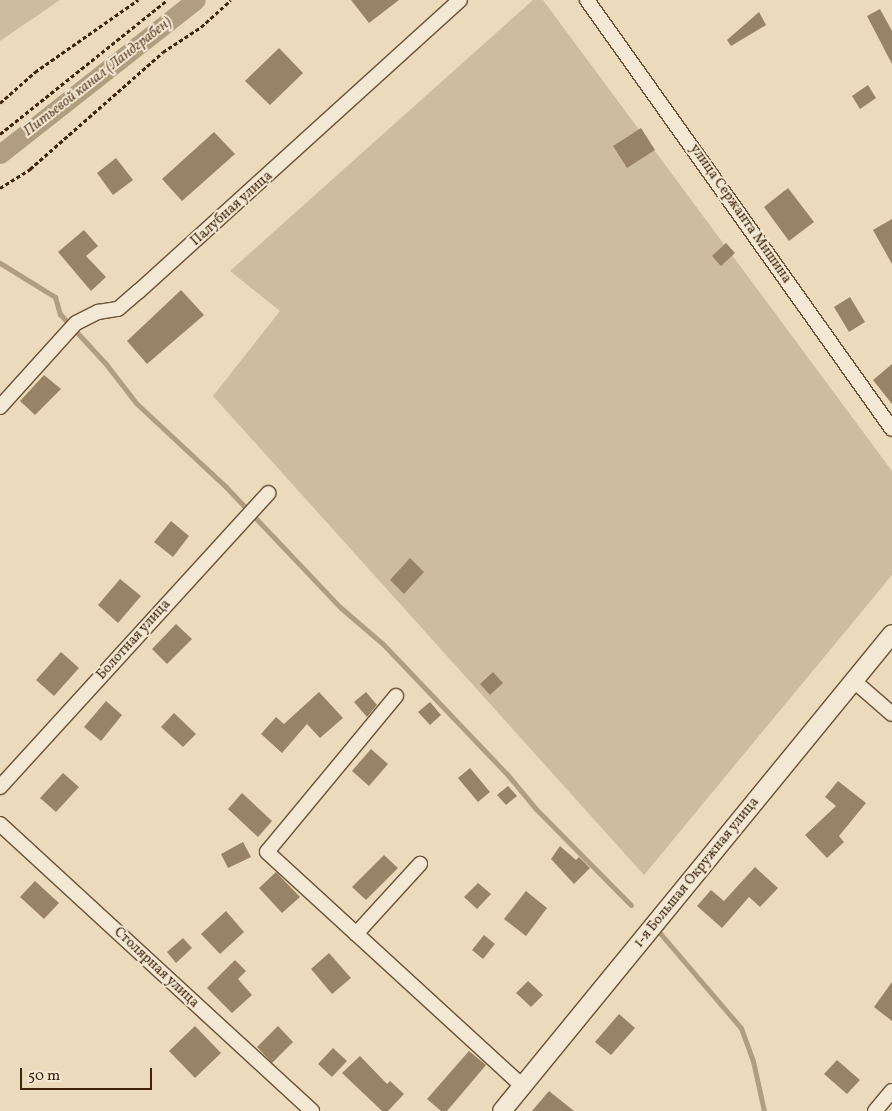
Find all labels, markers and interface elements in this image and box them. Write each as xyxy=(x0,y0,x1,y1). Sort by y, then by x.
water label: Питьевой канал (Ландграбен) xyxy=(20,13,176,141)
street label: улица Сержанта Мишина xyxy=(686,141,794,287)
street label: Палубная улица xyxy=(188,168,276,250)
street label: Болотная улица xyxy=(93,596,175,684)
street label: 1-я Большая Окружная улица xyxy=(631,794,763,952)
street label: Столярная улица xyxy=(110,924,202,1012)
scale bar xyxy=(22,1058,155,1090)
text: 50 m xyxy=(28,1066,60,1087)

